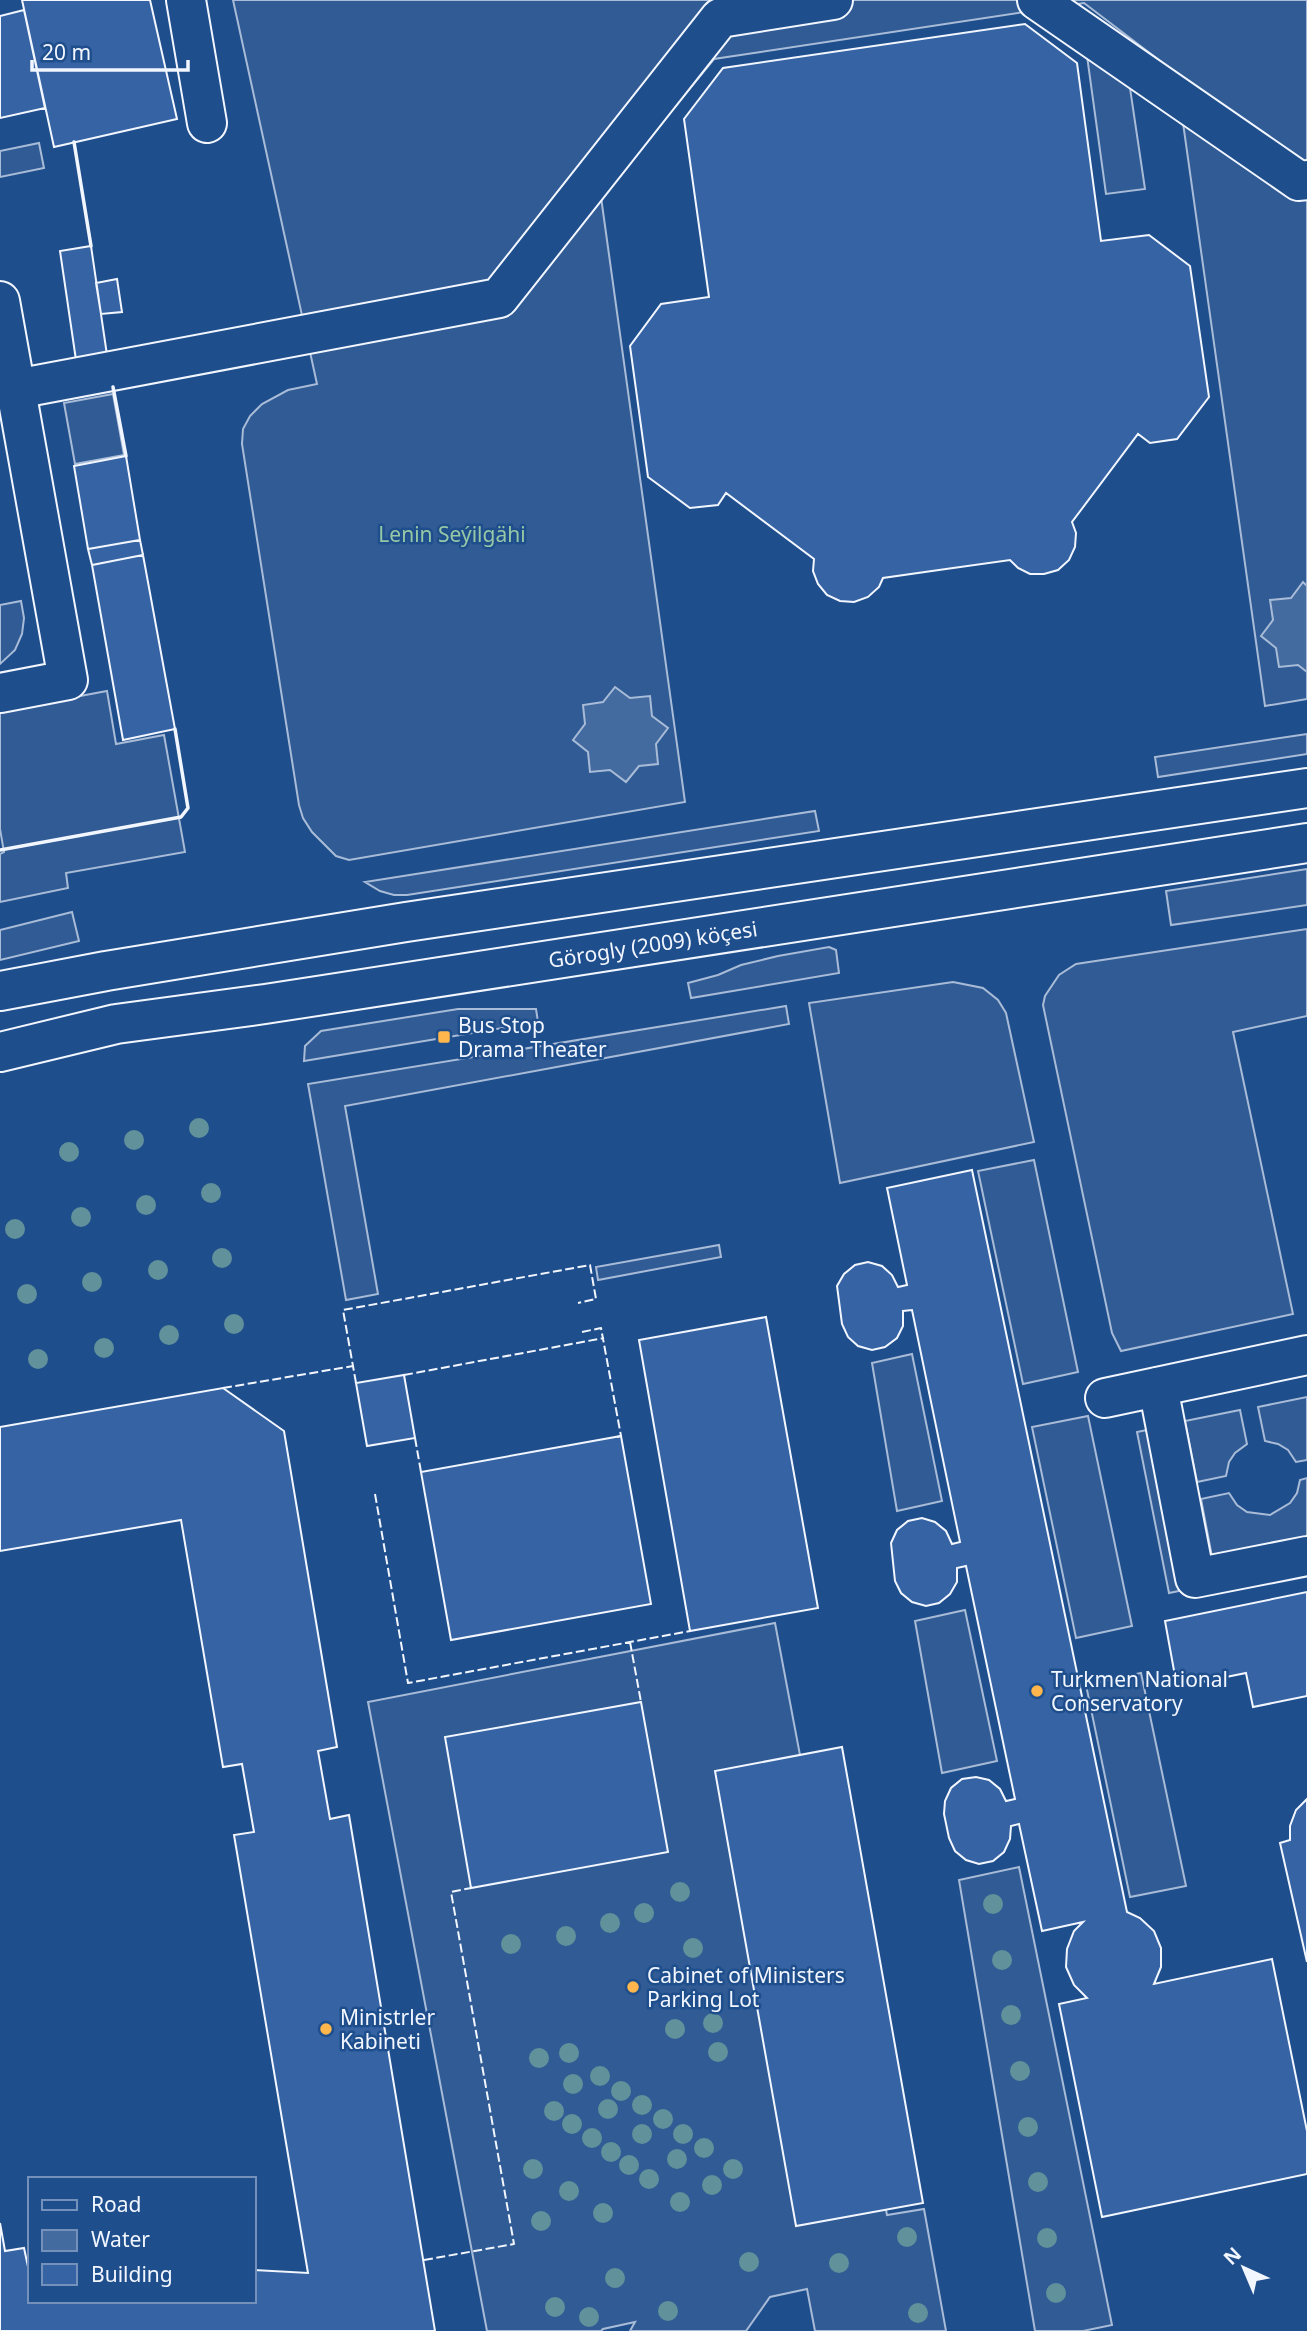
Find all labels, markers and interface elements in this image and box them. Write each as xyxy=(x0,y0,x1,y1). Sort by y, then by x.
scale bar xyxy=(32,28,187,72)
text: 20 m xyxy=(42,38,91,66)
park label: Lenin Seýilgähi xyxy=(378,520,526,548)
street label: Görogly (2009) köçesi xyxy=(546,914,759,974)
place label: Bus Stop Drama Theater xyxy=(458,1011,607,1063)
marker: Bus Stop Drama Theater xyxy=(436,1029,452,1045)
place label: Turkmen National Conservatory xyxy=(1051,1665,1228,1717)
marker: Turkmen National Conservatory xyxy=(1029,1683,1045,1699)
place label: Cabinet of Ministers Parking Lot xyxy=(647,1961,845,2013)
marker: Cabinet of Ministers Parking Lot xyxy=(625,1979,641,1995)
place label: Ministrler Kabineti xyxy=(340,2003,435,2055)
marker: Ministrler Kabineti xyxy=(318,2021,334,2037)
legend xyxy=(28,2177,256,2303)
text: Road xyxy=(91,2190,141,2218)
text: Water xyxy=(91,2225,150,2253)
north arrow xyxy=(1209,2233,1279,2303)
text: N xyxy=(1218,2241,1247,2270)
text: Building xyxy=(91,2260,173,2288)

